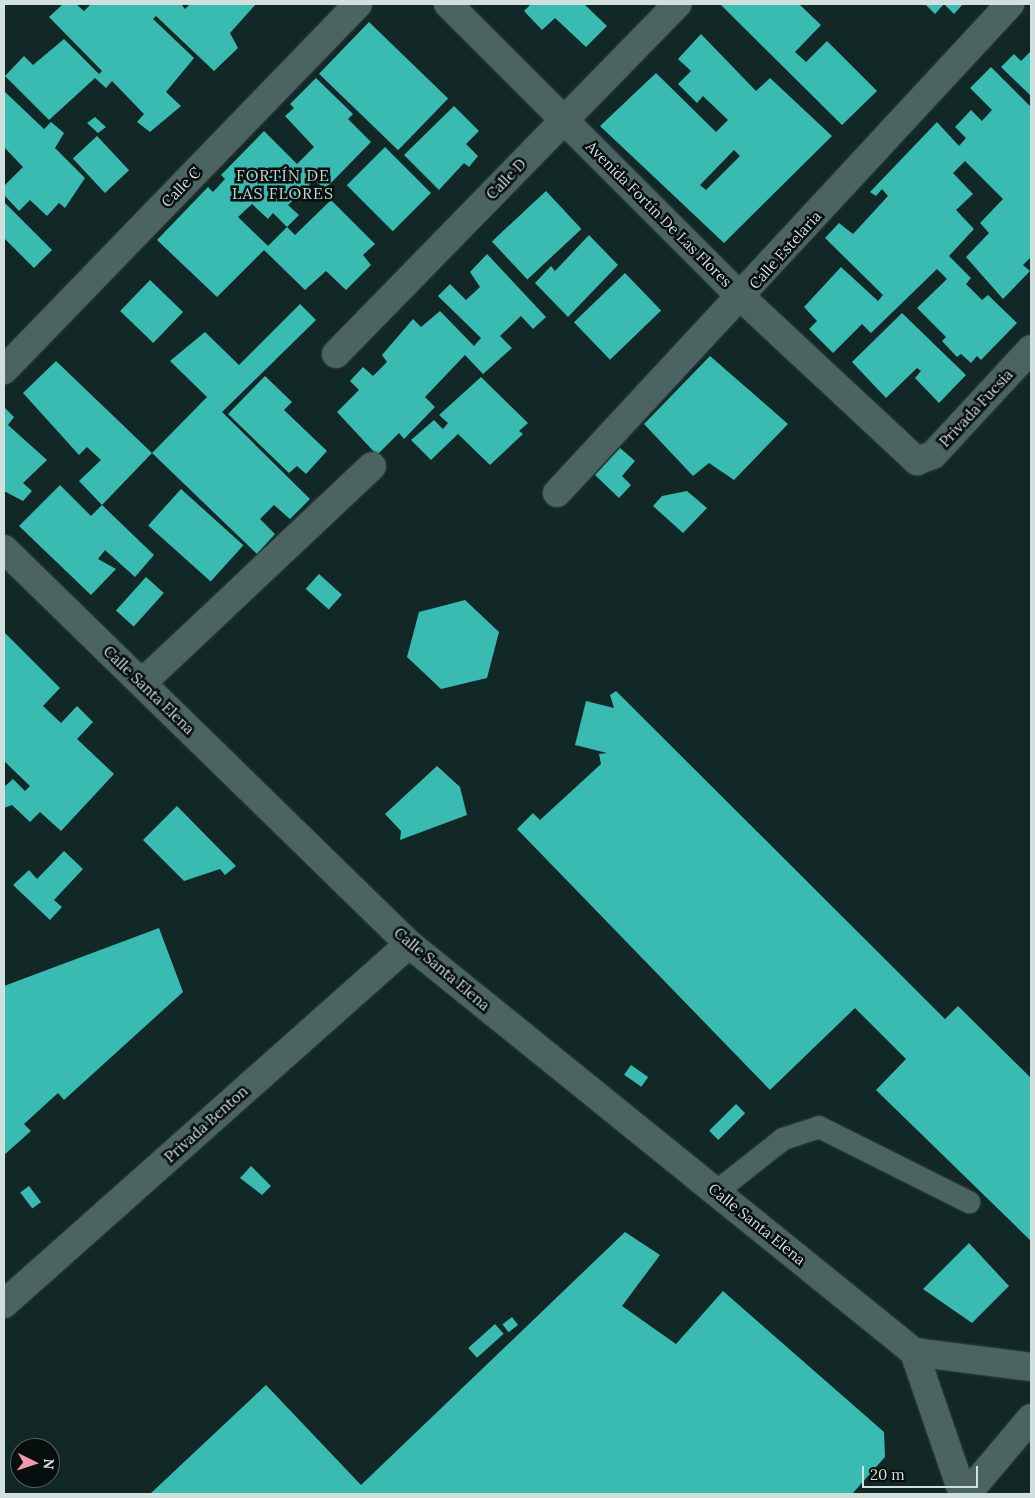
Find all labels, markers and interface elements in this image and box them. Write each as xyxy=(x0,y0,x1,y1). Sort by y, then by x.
street label: Avenida Fortín De Las Flores xyxy=(582,137,736,291)
street label: Calle D xyxy=(482,155,530,203)
street label: Calle C xyxy=(158,163,204,211)
district label: FORTÍN DE LAS FLORES xyxy=(231,165,335,203)
street label: Calle Estelaria xyxy=(745,207,825,293)
street label: Privada Fucsia xyxy=(935,365,1017,451)
street label: Calle Santa Elena xyxy=(100,642,198,738)
street label: Calle Santa Elena xyxy=(390,924,494,1014)
street label: Privada Benton xyxy=(161,1082,251,1166)
street label: Calle Santa Elena xyxy=(705,1179,809,1269)
north arrow xyxy=(10,1438,60,1488)
scale bar xyxy=(865,1456,981,1488)
text: N xyxy=(40,1458,58,1470)
text: 20 m xyxy=(870,1465,905,1484)

